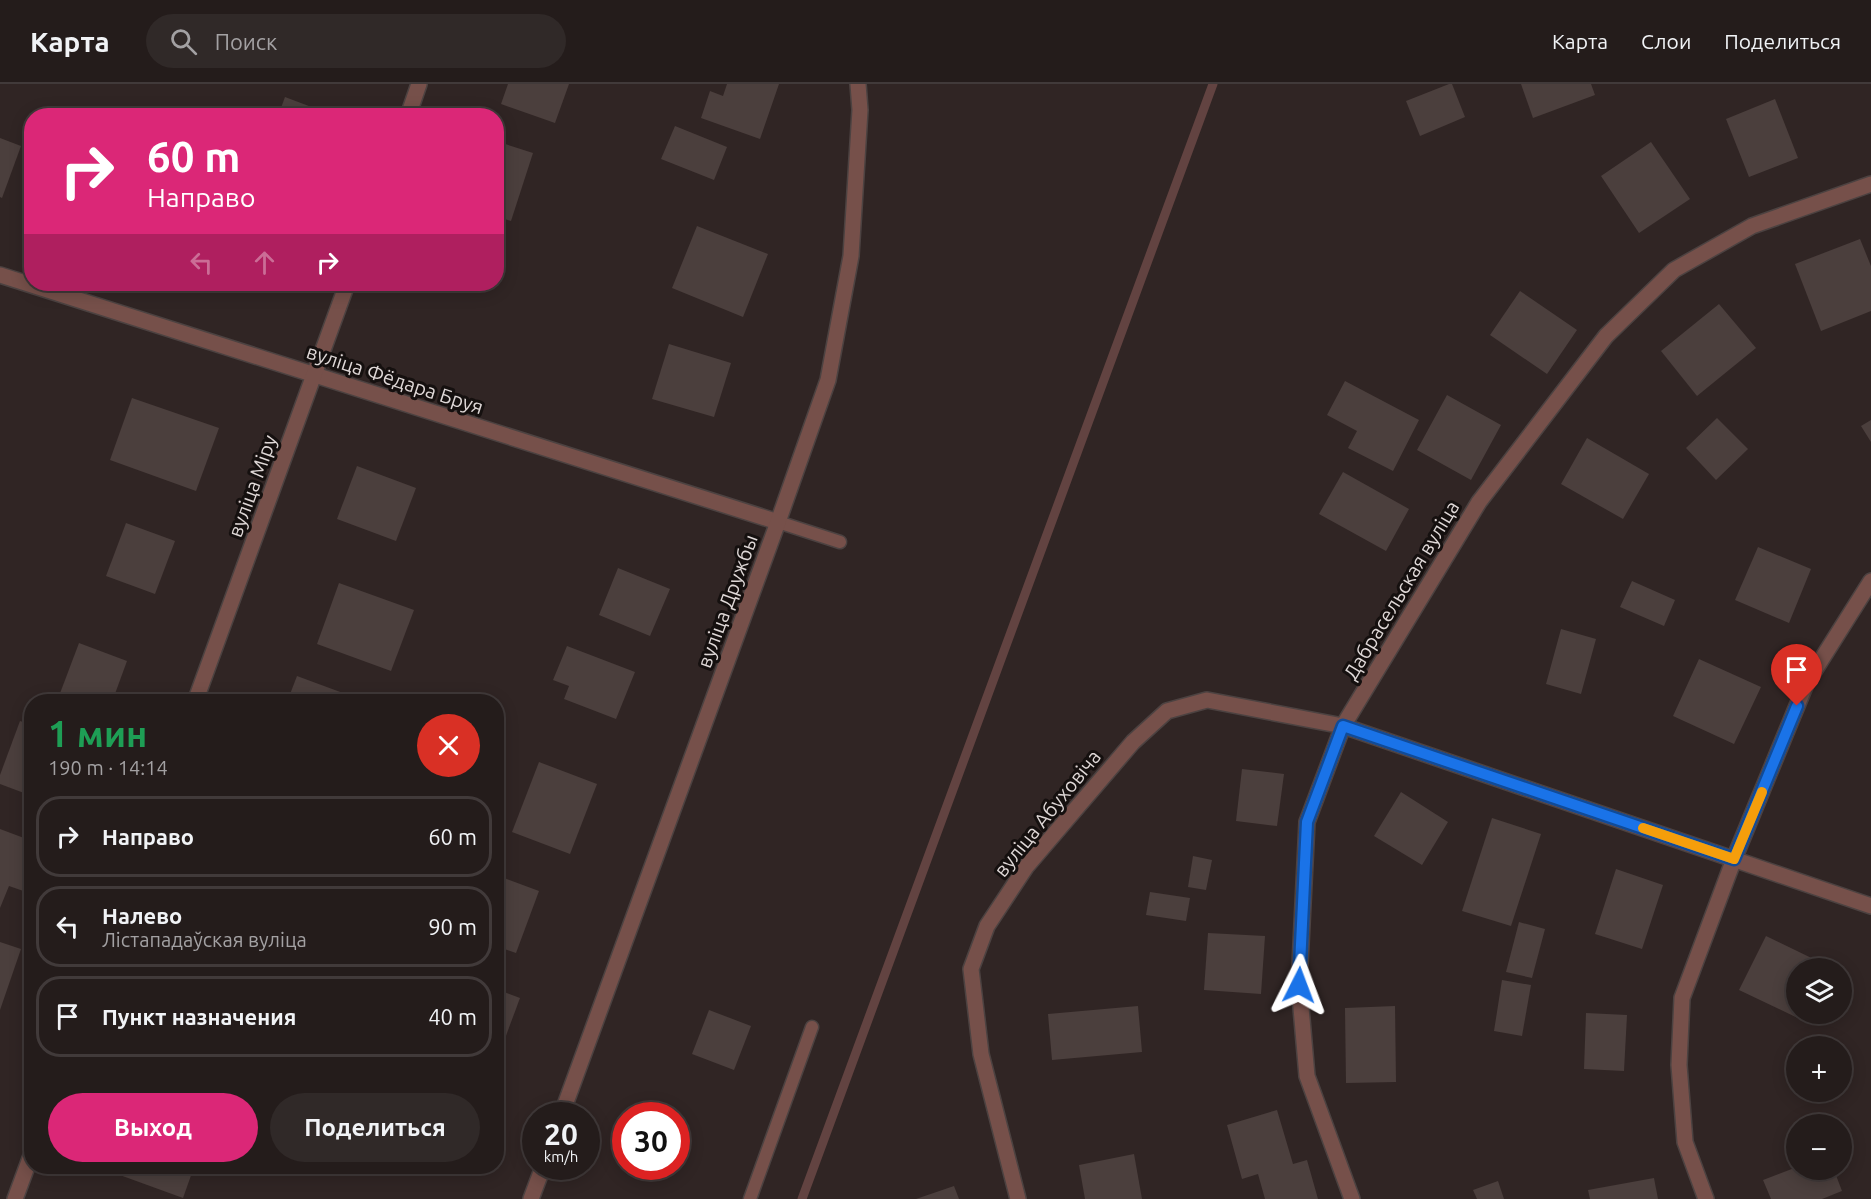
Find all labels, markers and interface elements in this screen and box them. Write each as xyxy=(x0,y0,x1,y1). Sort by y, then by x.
search box xyxy=(146,14,566,68)
icon: search xyxy=(167,25,200,58)
text: Карта xyxy=(30,26,110,57)
text: Поиск xyxy=(215,29,277,54)
text: Карта xyxy=(1552,29,1608,53)
text: Слои xyxy=(1641,29,1691,53)
text: Поделиться xyxy=(1724,29,1841,53)
icon: right xyxy=(48,132,126,210)
text: 60 m xyxy=(147,133,241,180)
text: Направо xyxy=(147,182,256,212)
icon: left xyxy=(185,246,218,279)
icon: ahead xyxy=(248,246,281,279)
icon: right xyxy=(311,246,344,279)
street label: вуліца Фёдара Бруя xyxy=(304,340,486,418)
street label: вуліца Міру xyxy=(223,431,281,540)
street label: Дабрасельская вуліца xyxy=(1339,497,1463,683)
street label: вуліца Дружбы xyxy=(692,531,762,671)
pin xyxy=(1771,644,1822,706)
icon: arrive xyxy=(1780,653,1813,686)
text: 1 мин xyxy=(48,713,147,754)
button: close xyxy=(417,714,480,777)
street label: вуліца Абуховіча xyxy=(989,745,1105,881)
text: 190 m · 14:14 xyxy=(48,756,168,779)
icon: right xyxy=(51,820,84,853)
text: Направо xyxy=(102,824,194,849)
text: 60 m xyxy=(428,824,477,849)
text: Налево xyxy=(102,903,182,928)
icon: left xyxy=(51,910,84,943)
text: 90 m xyxy=(428,914,477,939)
text: Лістападаўская вуліца xyxy=(102,928,307,951)
position arrow xyxy=(1267,953,1331,1017)
map controls xyxy=(1786,958,1852,1180)
button: layers xyxy=(1786,958,1852,1024)
icon: arrive xyxy=(51,1000,84,1033)
text: Пункт назначения xyxy=(102,1004,296,1029)
text: 40 m xyxy=(428,1004,477,1029)
button: + xyxy=(1786,1036,1852,1102)
button: Выход xyxy=(48,1093,258,1162)
button: Поделиться xyxy=(270,1093,480,1162)
speed limit sign: 30 xyxy=(612,1102,690,1180)
button: − xyxy=(1786,1114,1852,1180)
text: 20 xyxy=(544,1117,578,1151)
text: km/h xyxy=(544,1148,578,1165)

